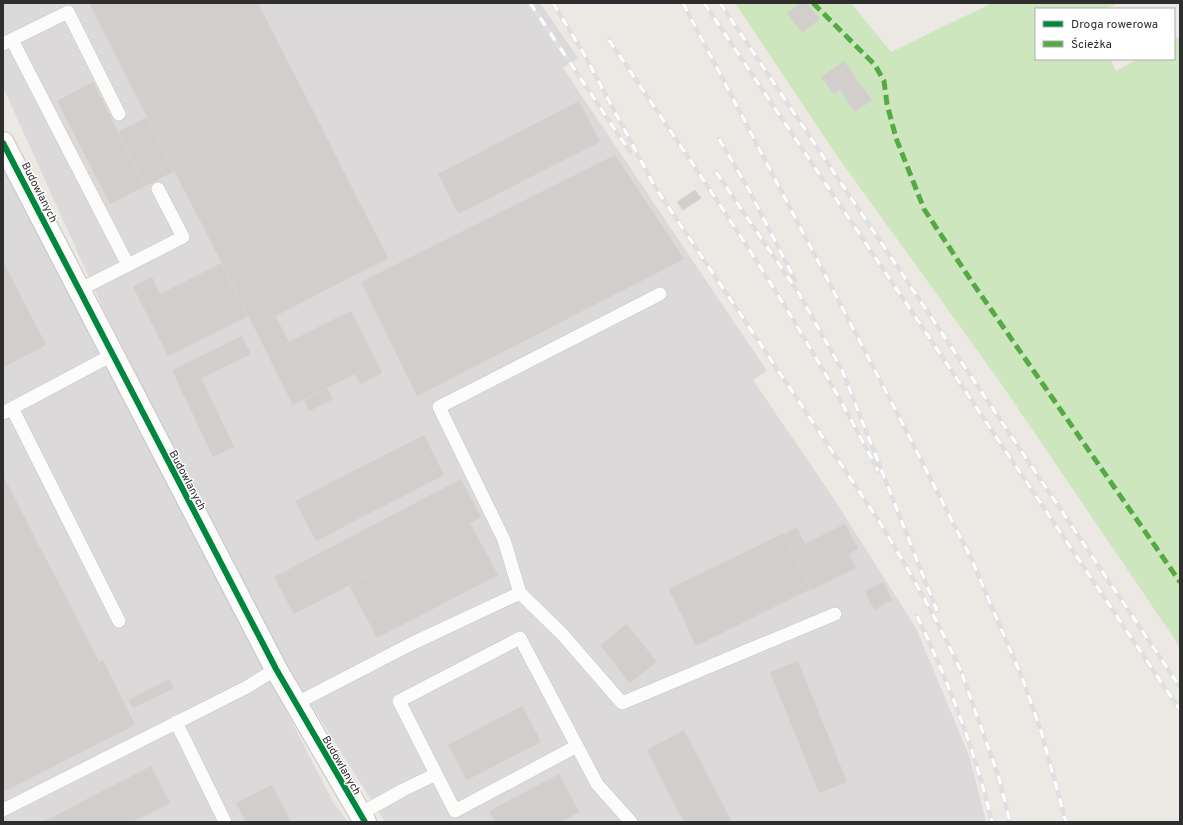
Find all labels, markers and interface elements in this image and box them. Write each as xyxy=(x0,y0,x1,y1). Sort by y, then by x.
legend xyxy=(1035,8,1175,60)
text: Droga rowerowa xyxy=(1071,17,1158,33)
text: Ścieżka xyxy=(1071,37,1112,53)
street label: Budowlanych xyxy=(18,160,60,225)
street label: Budowlanych xyxy=(165,448,209,513)
street label: Budowlanych xyxy=(319,733,364,798)

